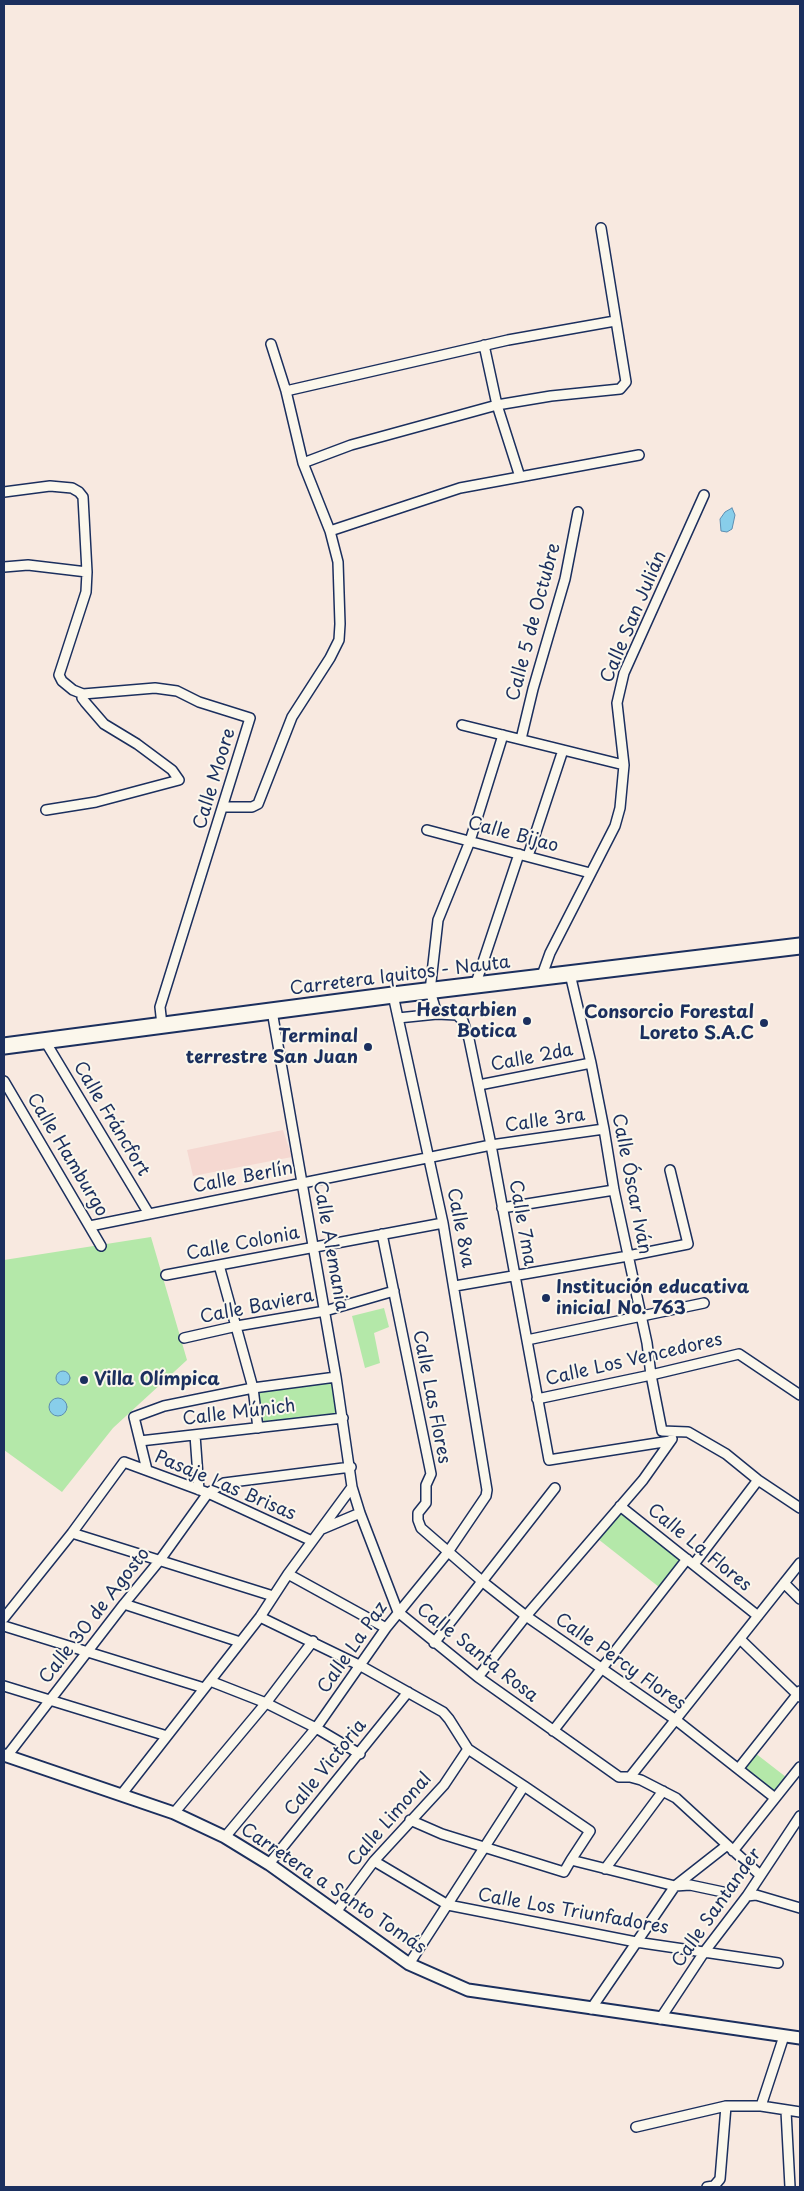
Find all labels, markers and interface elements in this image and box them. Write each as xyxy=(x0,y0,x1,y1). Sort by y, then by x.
street label: Calle 5 de Octubre xyxy=(502,541,566,703)
street label: Calle San Julián xyxy=(596,548,672,686)
street label: Calle Moore xyxy=(189,726,241,832)
street label: Calle Bijao xyxy=(465,813,561,857)
street label: Carretera Iquitos - Nauta xyxy=(289,952,511,1000)
place label: Hestarbien Botica xyxy=(417,1000,517,1042)
place label: Consorcio Forestal Loreto S.A.C xyxy=(584,1002,754,1044)
marker: Hestarbien Botica xyxy=(521,1015,533,1027)
marker: Consorcio Forestal Loreto S.A.C xyxy=(758,1017,770,1029)
place label: Terminal terrestre San Juan xyxy=(186,1026,358,1068)
street label: Calle 2da xyxy=(489,1039,575,1077)
marker: Terminal terrestre San Juan xyxy=(362,1041,374,1053)
street label: Calle Fráncfort xyxy=(68,1058,154,1180)
street label: Calle Hamburgo xyxy=(22,1089,112,1221)
street label: Calle 3ra xyxy=(504,1105,586,1137)
street label: Calle Óscar Iván xyxy=(607,1112,655,1256)
street label: Calle Berlín xyxy=(191,1158,295,1198)
street label: Calle 7ma xyxy=(504,1178,540,1268)
street label: Calle Alemania xyxy=(308,1179,352,1313)
street label: Calle 8va xyxy=(442,1186,478,1270)
street label: Calle Colonia xyxy=(184,1222,302,1266)
place label: Institución educativa inicial No. 763 xyxy=(556,1277,749,1320)
street label: Calle Baviera xyxy=(198,1285,316,1329)
marker: Institución educativa inicial No. 763 xyxy=(540,1292,552,1304)
street label: Calle Las Flores xyxy=(407,1328,455,1466)
street label: Calle Los Vencedores xyxy=(543,1329,725,1391)
place label: Villa Olímpica xyxy=(94,1369,220,1391)
marker: Villa Olímpica xyxy=(78,1374,90,1386)
street label: Calle Múnich xyxy=(181,1395,297,1431)
street label: Pasaje Las Brisas xyxy=(151,1447,299,1525)
street label: Calle La Flores xyxy=(643,1500,755,1596)
street label: Calle 30 de Agosto xyxy=(35,1544,155,1688)
street label: Calle La Paz xyxy=(314,1598,392,1698)
street label: Calle Santa Rosa xyxy=(412,1599,542,1707)
street label: Calle Percy Flores xyxy=(551,1609,689,1715)
street label: Calle Victoria xyxy=(281,1715,371,1821)
street label: Calle Limonal xyxy=(343,1769,437,1871)
street label: Carretera a Santo Tomás xyxy=(236,1819,430,1959)
street label: Calle Santander xyxy=(668,1844,766,1972)
street label: Calle Los Triunfadores xyxy=(476,1885,670,1939)

